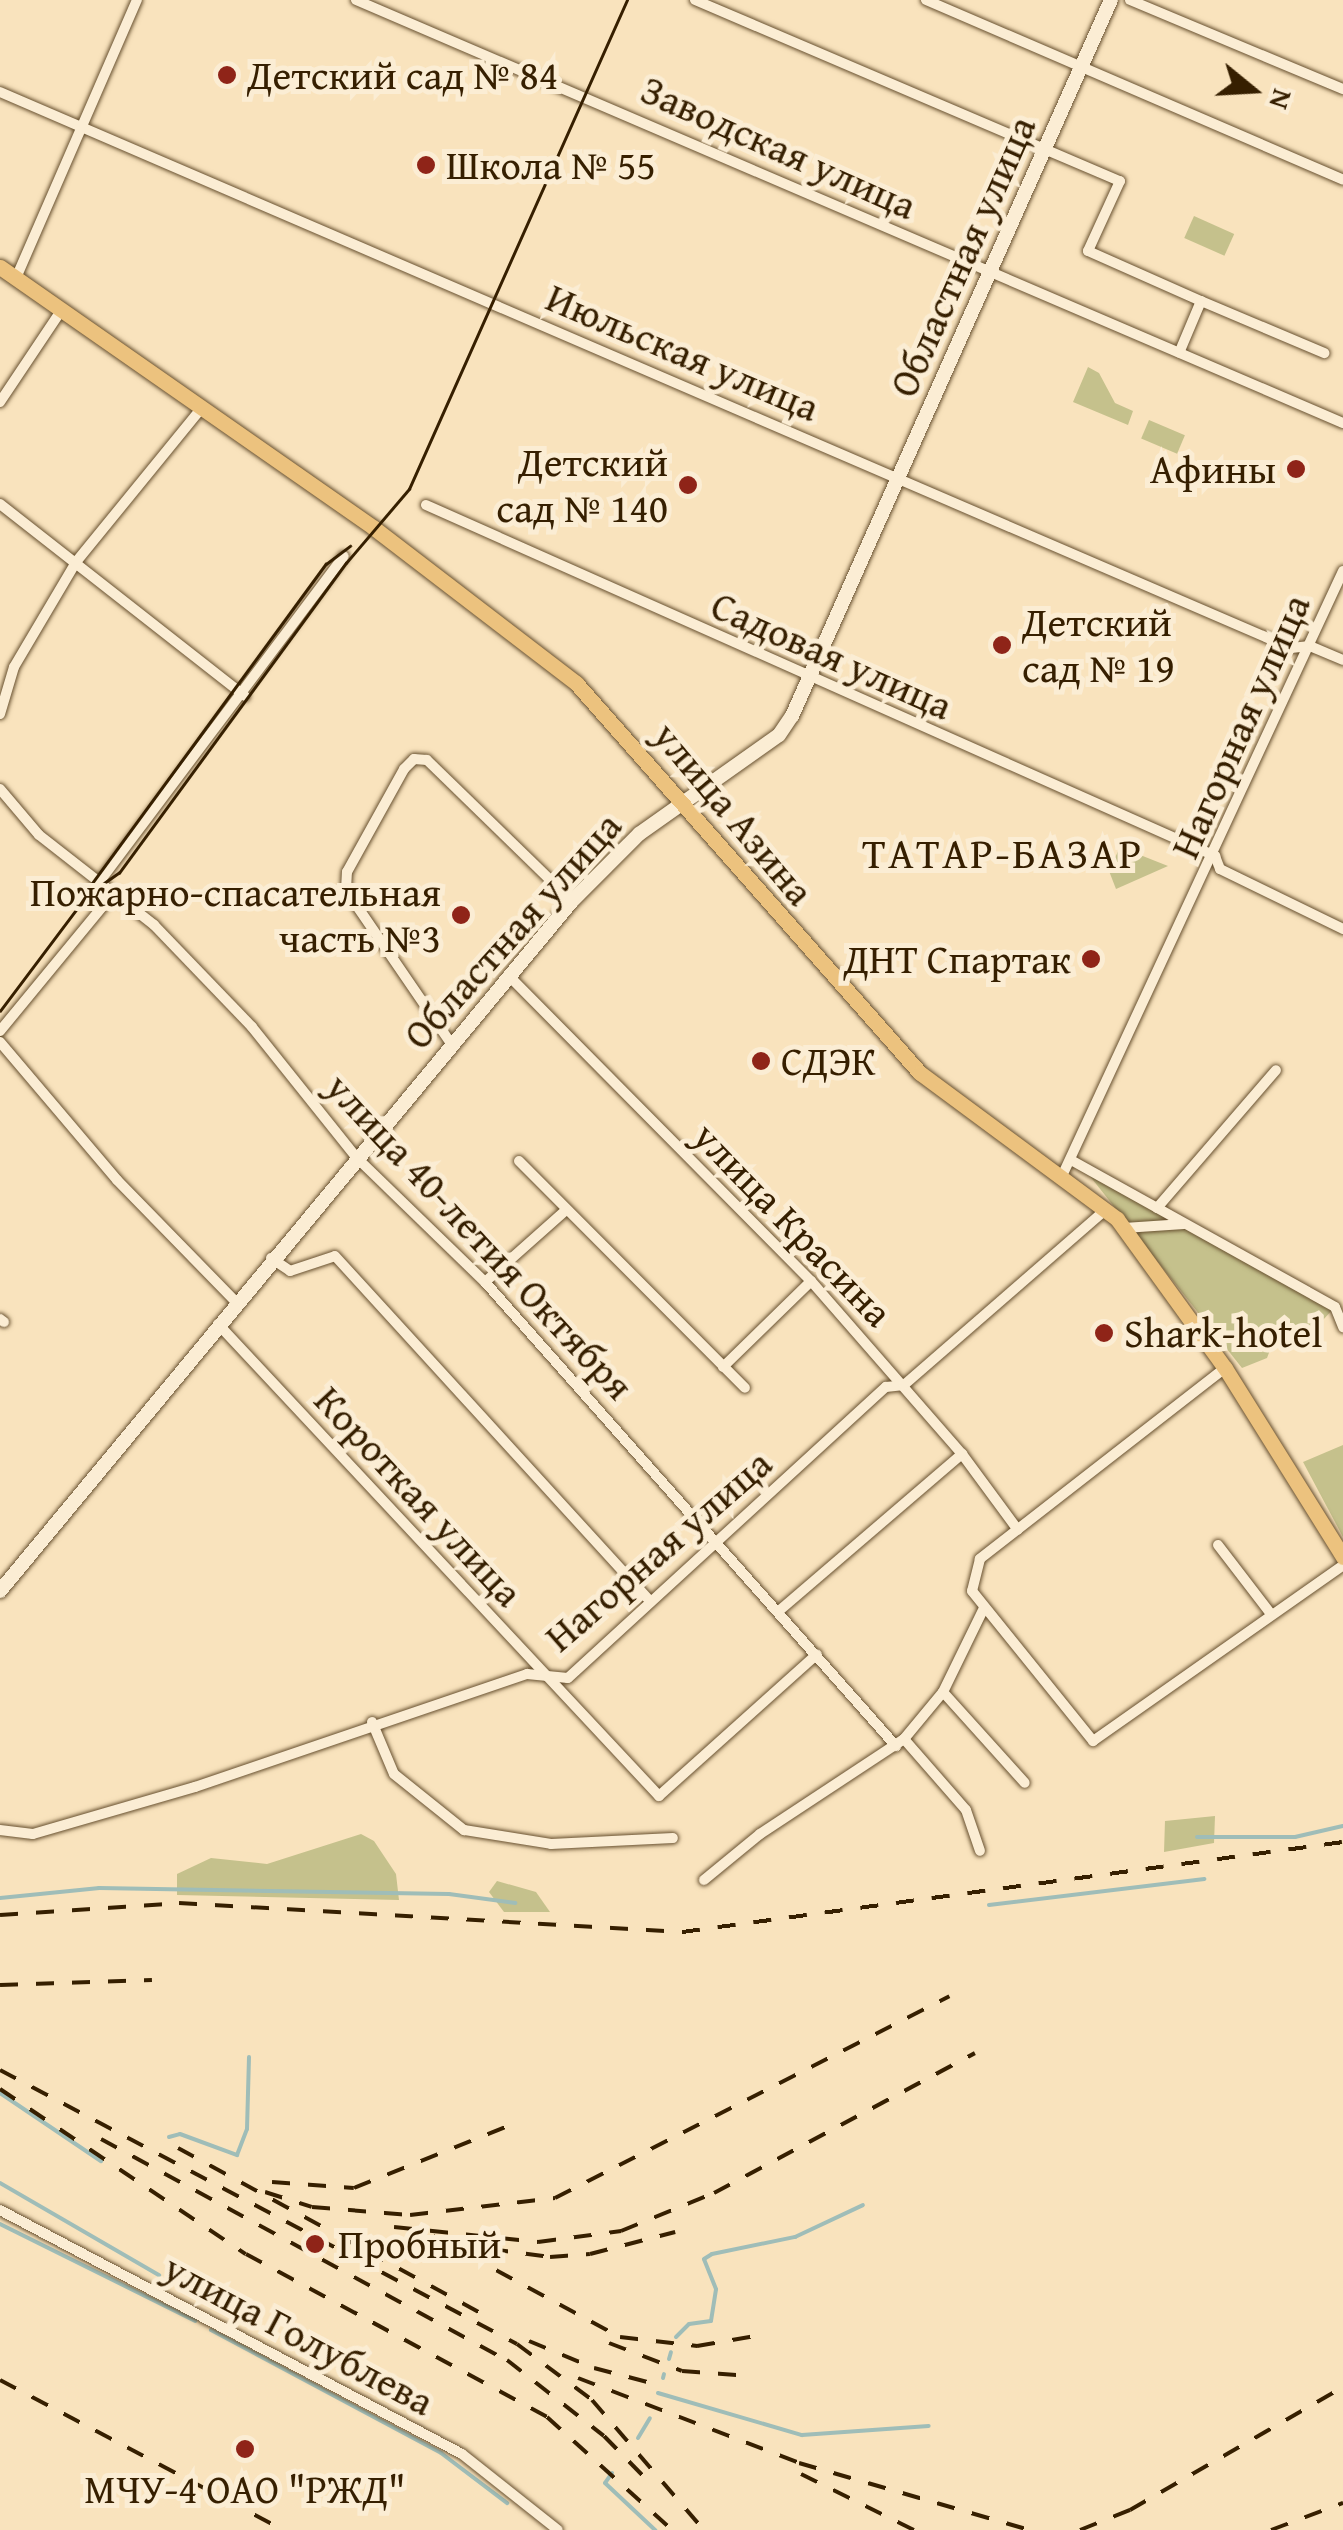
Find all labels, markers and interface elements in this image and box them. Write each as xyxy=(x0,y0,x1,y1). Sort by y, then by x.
north arrow xyxy=(1203,40,1303,140)
place label: Детский сад № 84 xyxy=(247,51,558,99)
marker: Детский сад № 84 xyxy=(216,64,238,86)
street label: Заводская улица xyxy=(634,65,924,229)
text: N xyxy=(1260,84,1304,115)
street label: Областная улица xyxy=(879,108,1045,404)
place label: Школа № 55 xyxy=(446,141,656,189)
marker: Школа № 55 xyxy=(415,154,437,176)
street label: Июльская улица xyxy=(539,273,827,431)
place label: Детский сад № 140 xyxy=(496,438,668,532)
place label: Афины xyxy=(1150,445,1276,493)
marker: Афины xyxy=(1285,458,1307,480)
marker: Детский сад № 140 xyxy=(677,474,699,496)
street label: Садовая улица xyxy=(704,581,960,729)
street label: Нагорная улица xyxy=(1160,587,1320,865)
place label: Детский сад № 19 xyxy=(1022,598,1174,692)
marker: Детский сад № 19 xyxy=(991,634,1013,656)
street label: улица Азина xyxy=(643,712,825,914)
street label: Областная улица xyxy=(393,802,631,1058)
district label: ТАТАР-БАЗАР xyxy=(862,828,1144,878)
place label: Пожарно-спасательная часть №3 xyxy=(30,868,441,962)
marker: Пожарно-спасательная часть №3 xyxy=(450,904,472,926)
place label: ДНТ Спартак xyxy=(843,935,1071,983)
marker: ДНТ Спартак xyxy=(1080,948,1102,970)
place label: СДЭК xyxy=(781,1037,876,1085)
marker: СДЭК xyxy=(750,1050,772,1072)
street label: улица 40-летия Октября xyxy=(316,1063,644,1409)
street label: улица Красина xyxy=(683,1112,903,1336)
place label: Shark-hotel xyxy=(1124,1309,1322,1357)
marker: Shark-hotel xyxy=(1093,1322,1115,1344)
street label: Короткая улица xyxy=(305,1376,533,1616)
street label: Нагорная улица xyxy=(535,1439,781,1661)
place label: Пробный xyxy=(338,2220,501,2268)
marker: Пробный xyxy=(302,2231,328,2257)
street label: улица Голублева xyxy=(156,2243,442,2425)
marker: МЧУ-4 ОАО "РЖД" xyxy=(234,2438,256,2460)
place label: МЧУ-4 ОАО "РЖД" xyxy=(84,2465,406,2513)

